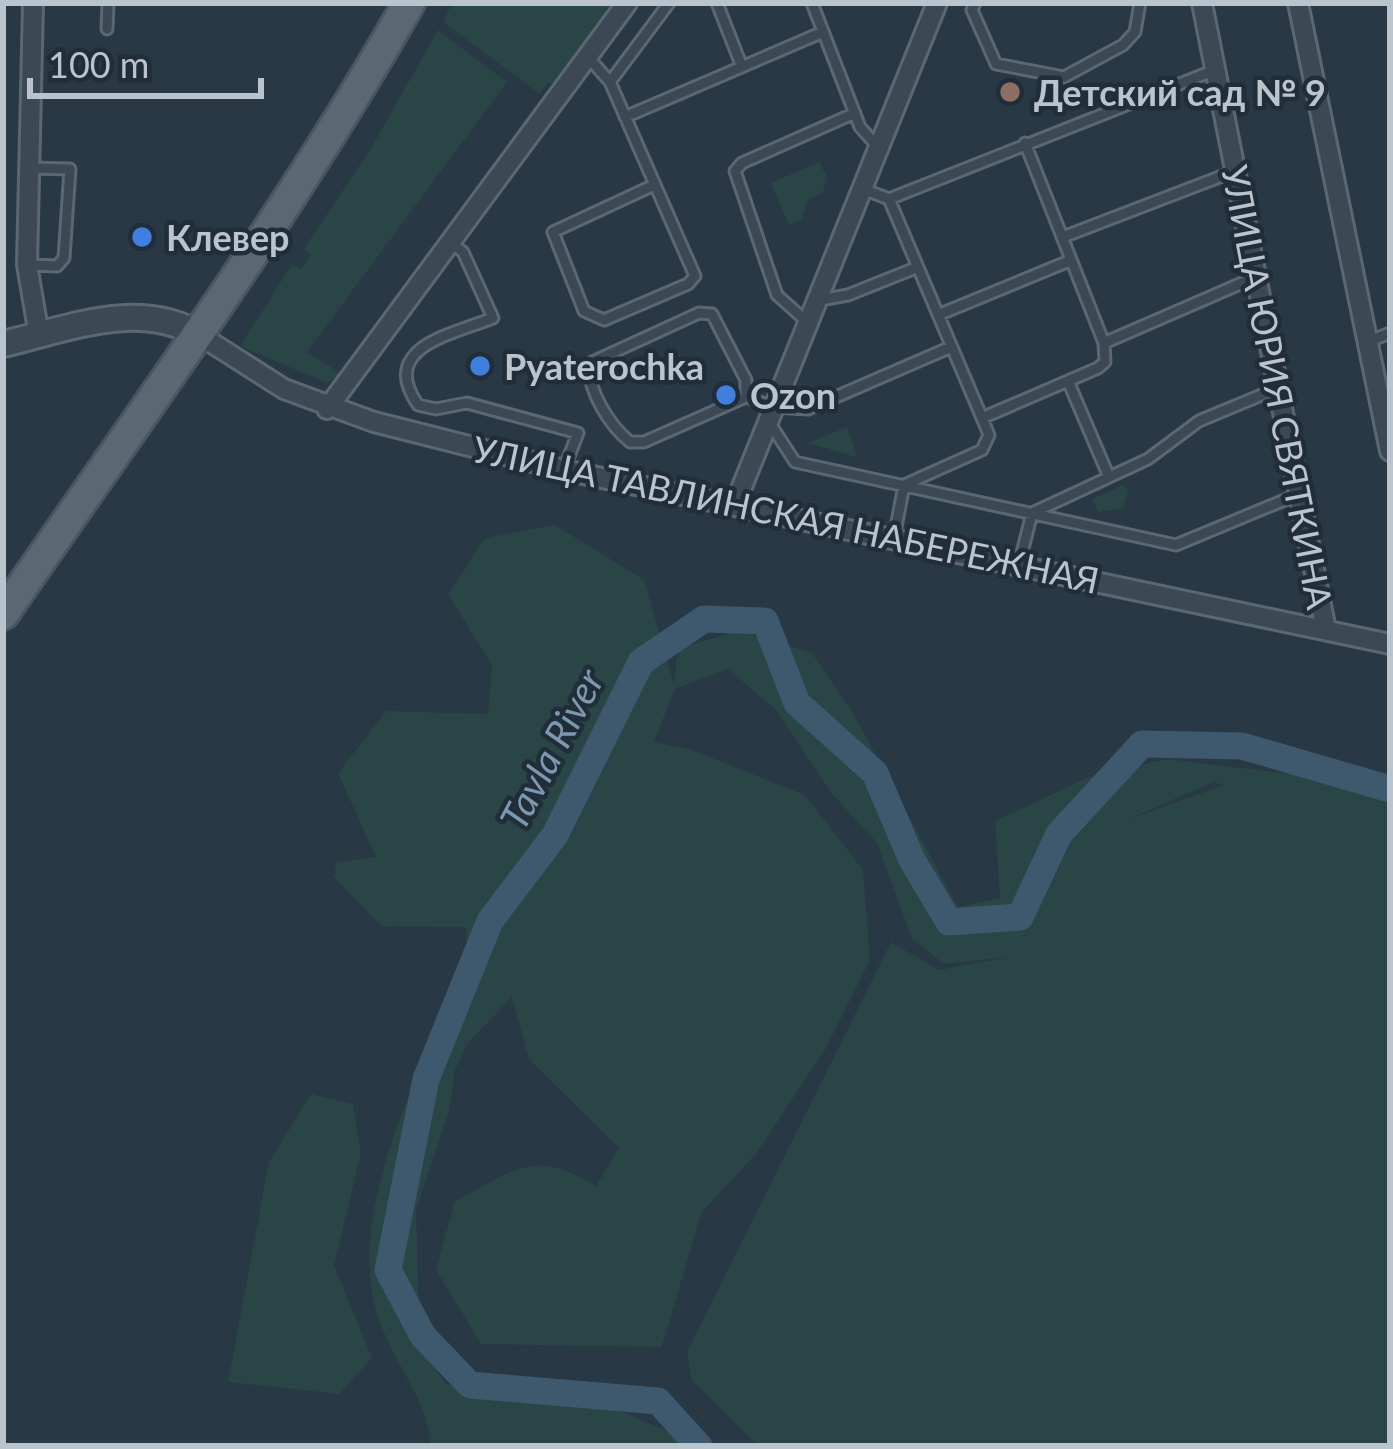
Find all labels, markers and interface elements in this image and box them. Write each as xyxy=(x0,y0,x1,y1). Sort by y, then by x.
scale bar xyxy=(30,24,261,98)
text: 100 m xyxy=(48,42,149,86)
place label: Детский сад № 9 xyxy=(1034,70,1326,114)
marker: Детский сад № 9 xyxy=(997,79,1023,105)
street label: УЛИЦА ЮРИЯ СВЯТКИНА xyxy=(1213,161,1343,613)
place label: Клевер xyxy=(166,215,290,259)
marker: Клевер xyxy=(129,224,155,250)
place label: Pyaterochka xyxy=(504,344,704,388)
marker: Pyaterochka xyxy=(467,353,493,379)
place label: Ozon xyxy=(750,373,836,417)
marker: Ozon xyxy=(713,382,739,408)
street label: УЛИЦА ТАВЛИНСКАЯ НАБЕРЕЖНАЯ xyxy=(469,426,1103,602)
water label: Tavla River xyxy=(490,660,613,837)

